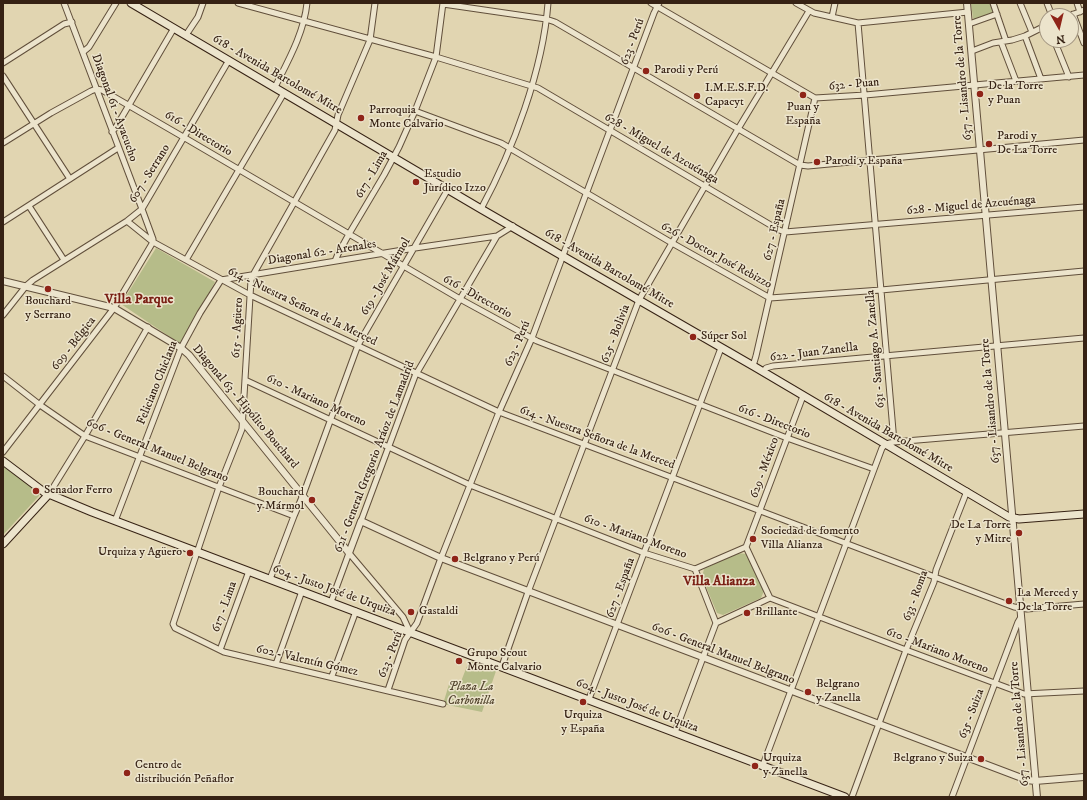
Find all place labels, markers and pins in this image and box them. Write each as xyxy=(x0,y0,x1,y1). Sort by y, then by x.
place label: Parodi y Perú xyxy=(654,64,718,78)
marker: Parodi y Perú xyxy=(641,66,651,76)
place label: De la Torre y Puan xyxy=(988,80,1043,108)
place label: I.M.E.S.F.D. Capacyt xyxy=(705,82,768,110)
marker: De la Torre y Puan xyxy=(975,89,985,99)
marker: Puan y España xyxy=(798,90,808,100)
marker: I.M.E.S.F.D. Capacyt xyxy=(692,91,702,101)
place label: Puan y España xyxy=(786,101,820,129)
place label: Parroquia Monte Calvario xyxy=(369,104,444,132)
marker: Parroquia Monte Calvario xyxy=(356,113,366,123)
place label: Parodi y De La Torre xyxy=(997,130,1057,158)
marker: Parodi y De La Torre xyxy=(984,139,994,149)
place label: Parodi y España xyxy=(825,155,902,169)
marker: Parodi y España xyxy=(812,157,822,167)
place label: Estudio Jurídico Izzo xyxy=(424,168,486,196)
marker: Estudio Jurídico Izzo xyxy=(411,177,421,187)
marker: Bouchard y Serrano xyxy=(43,284,53,294)
place label: Bouchard y Serrano xyxy=(25,295,71,323)
place label: Súper Sol xyxy=(701,330,747,344)
marker: Súper Sol xyxy=(688,332,698,342)
place label: Senador Ferro xyxy=(44,484,112,498)
marker: Senador Ferro xyxy=(31,486,41,496)
place label: Bouchard y Mármol xyxy=(257,486,304,514)
marker: Bouchard y Mármol xyxy=(307,495,317,505)
place label: De La Torre y Mitre xyxy=(951,519,1011,547)
place label: Sociedad de fomento Villa Alianza xyxy=(761,525,859,553)
marker: De La Torre y Mitre xyxy=(1014,528,1024,538)
marker: Sociedad de fomento Villa Alianza xyxy=(748,534,758,544)
place label: Urquiza y Agüero xyxy=(98,546,182,560)
marker: Urquiza y Agüero xyxy=(185,548,195,558)
place label: Belgrano y Perú xyxy=(463,552,540,566)
marker: Belgrano y Perú xyxy=(450,554,460,564)
place label: La Merced y De la Torre xyxy=(1017,587,1078,615)
marker: La Merced y De la Torre xyxy=(1004,596,1014,606)
place label: Gastaldi xyxy=(419,605,458,619)
place label: Brillante xyxy=(755,606,797,620)
marker: Gastaldi xyxy=(406,607,416,617)
marker: Brillante xyxy=(742,608,752,618)
place label: Grupo Scout Monte Calvario xyxy=(467,647,542,675)
marker: Grupo Scout Monte Calvario xyxy=(454,656,464,666)
place label: Belgrano y Zanella xyxy=(816,678,861,706)
marker: Belgrano y Zanella xyxy=(803,687,813,697)
marker: Urquiza y España xyxy=(578,697,588,707)
place label: Urquiza y España xyxy=(561,709,605,737)
place label: Urquiza y Zanella xyxy=(763,752,808,780)
place label: Belgrano y Suiza xyxy=(893,752,973,766)
marker: Belgrano y Suiza xyxy=(976,754,986,764)
place label: Centro de distribución Peñaflor xyxy=(135,759,234,787)
marker: Urquiza y Zanella xyxy=(750,761,760,771)
marker: Centro de distribución Peñaflor xyxy=(122,768,132,778)

